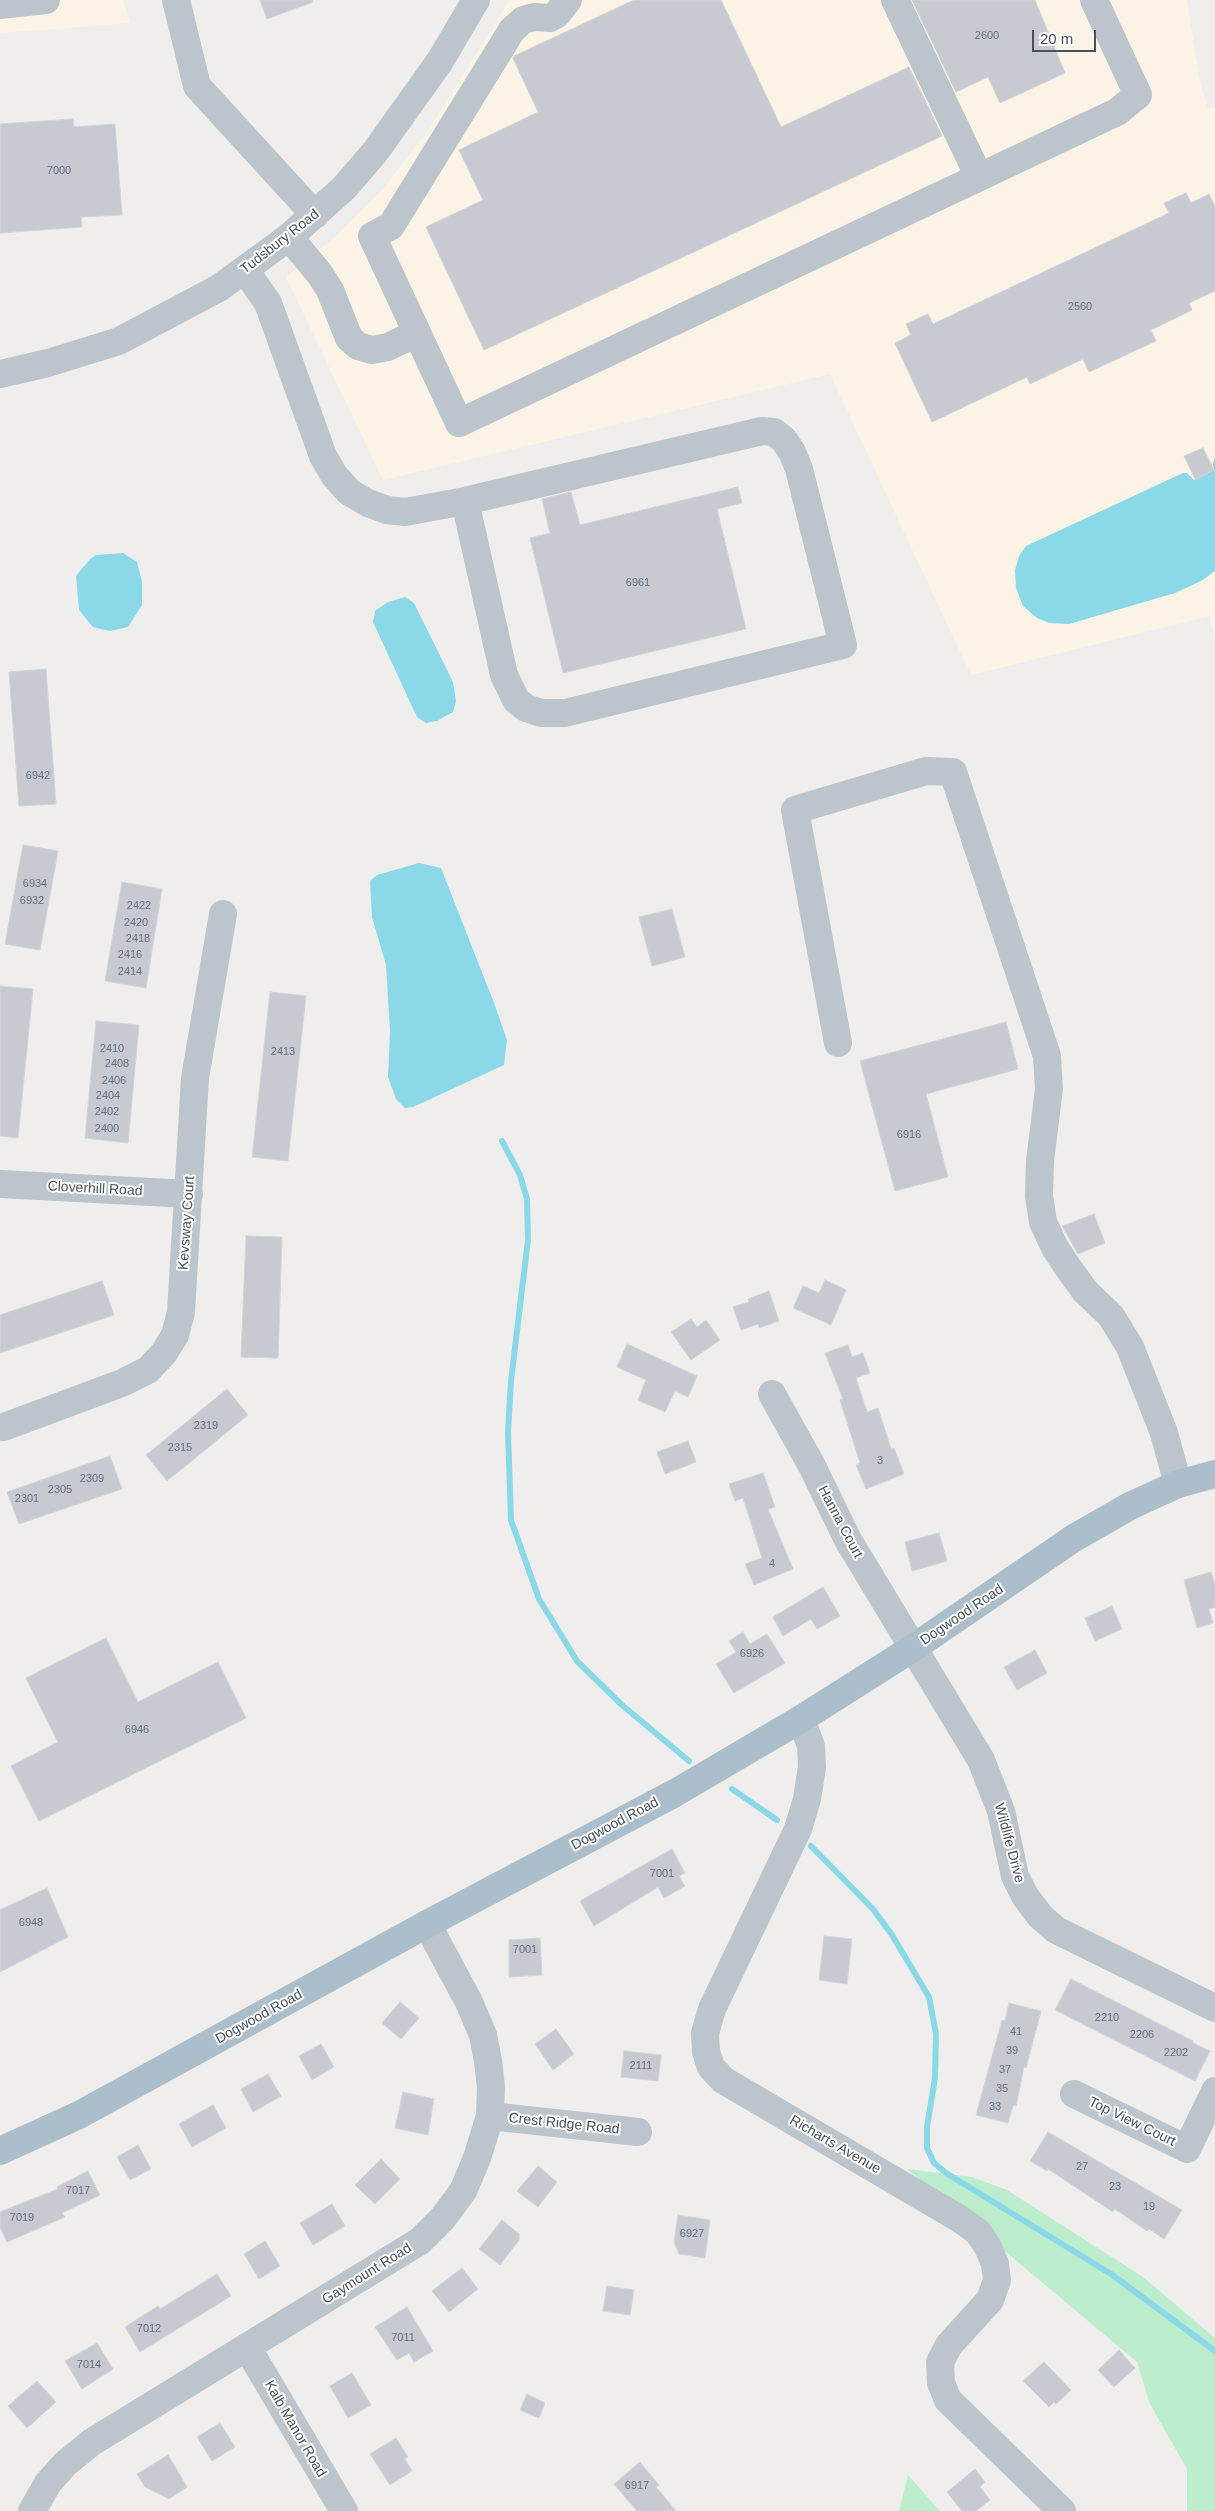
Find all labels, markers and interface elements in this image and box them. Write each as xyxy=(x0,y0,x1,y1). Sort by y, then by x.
scale bar xyxy=(1035,20,1099,52)
house number: 2600 xyxy=(975,29,999,43)
text: 20 m xyxy=(1040,30,1073,47)
house number: 7000 xyxy=(47,164,71,178)
street label: Tudsbury Road xyxy=(237,206,323,278)
house number: 2560 xyxy=(1068,300,1092,314)
house number: 6961 xyxy=(626,576,650,590)
house number: 6942 xyxy=(26,769,50,783)
house number: 6934 xyxy=(23,877,47,891)
house number: 6932 xyxy=(20,894,44,908)
house number: 2422 xyxy=(127,899,151,913)
house number: 2420 xyxy=(124,916,148,930)
house number: 2418 xyxy=(126,932,150,946)
house number: 2416 xyxy=(118,948,142,962)
house number: 2414 xyxy=(118,965,142,979)
house number: 2410 xyxy=(100,1042,124,1056)
house number: 2413 xyxy=(271,1045,295,1059)
house number: 2408 xyxy=(105,1057,129,1071)
house number: 2406 xyxy=(102,1074,126,1088)
house number: 2404 xyxy=(96,1089,120,1103)
house number: 2402 xyxy=(95,1105,119,1119)
house number: 2400 xyxy=(95,1122,119,1136)
house number: 6916 xyxy=(897,1128,921,1142)
street label: Kevsway Court xyxy=(175,1175,199,1271)
street label: Cloverhill Road xyxy=(47,1178,143,1200)
house number: 2319 xyxy=(194,1419,218,1433)
house number: 2315 xyxy=(168,1441,192,1455)
house number: 3 xyxy=(877,1454,883,1468)
house number: 2309 xyxy=(80,1472,104,1486)
house number: 2305 xyxy=(48,1483,72,1497)
street label: Hanna Court xyxy=(814,1483,866,1561)
house number: 2301 xyxy=(15,1492,39,1506)
house number: 4 xyxy=(769,1557,775,1571)
street label: Dogwood Road xyxy=(917,1581,1007,1649)
house number: 6926 xyxy=(740,1647,764,1661)
house number: 6946 xyxy=(125,1723,149,1737)
street label: Dogwood Road xyxy=(568,1794,662,1854)
street label: Wildlife Drive xyxy=(990,1801,1028,1885)
house number: 7001 xyxy=(650,1867,674,1881)
house number: 6948 xyxy=(19,1916,43,1930)
house number: 7001 xyxy=(513,1943,537,1957)
street label: Dogwood Road xyxy=(213,1986,305,2048)
house number: 2210 xyxy=(1095,2011,1119,2025)
house number: 41 xyxy=(1010,2025,1022,2039)
house number: 2206 xyxy=(1130,2028,1154,2042)
house number: 39 xyxy=(1006,2044,1018,2058)
house number: 2202 xyxy=(1164,2046,1188,2060)
house number: 2111 xyxy=(630,2059,652,2073)
house number: 37 xyxy=(999,2063,1011,2077)
house number: 35 xyxy=(996,2082,1008,2096)
street label: Top View Court xyxy=(1086,2094,1178,2150)
house number: 33 xyxy=(989,2100,1001,2114)
street label: Crest Ridge Road xyxy=(508,2110,620,2138)
street label: Richarts Avenue xyxy=(786,2112,884,2178)
house number: 27 xyxy=(1076,2160,1088,2174)
house number: 23 xyxy=(1109,2180,1121,2194)
house number: 7017 xyxy=(66,2184,90,2198)
house number: 19 xyxy=(1143,2200,1155,2214)
house number: 7019 xyxy=(10,2211,34,2225)
house number: 6927 xyxy=(680,2227,704,2241)
street label: Gaymount Road xyxy=(319,2240,415,2308)
house number: 7012 xyxy=(137,2322,161,2336)
house number: 7011 xyxy=(391,2331,415,2345)
house number: 7014 xyxy=(77,2358,101,2372)
street label: Kalb Manor Road xyxy=(260,2378,330,2480)
house number: 6917 xyxy=(625,2479,649,2493)

